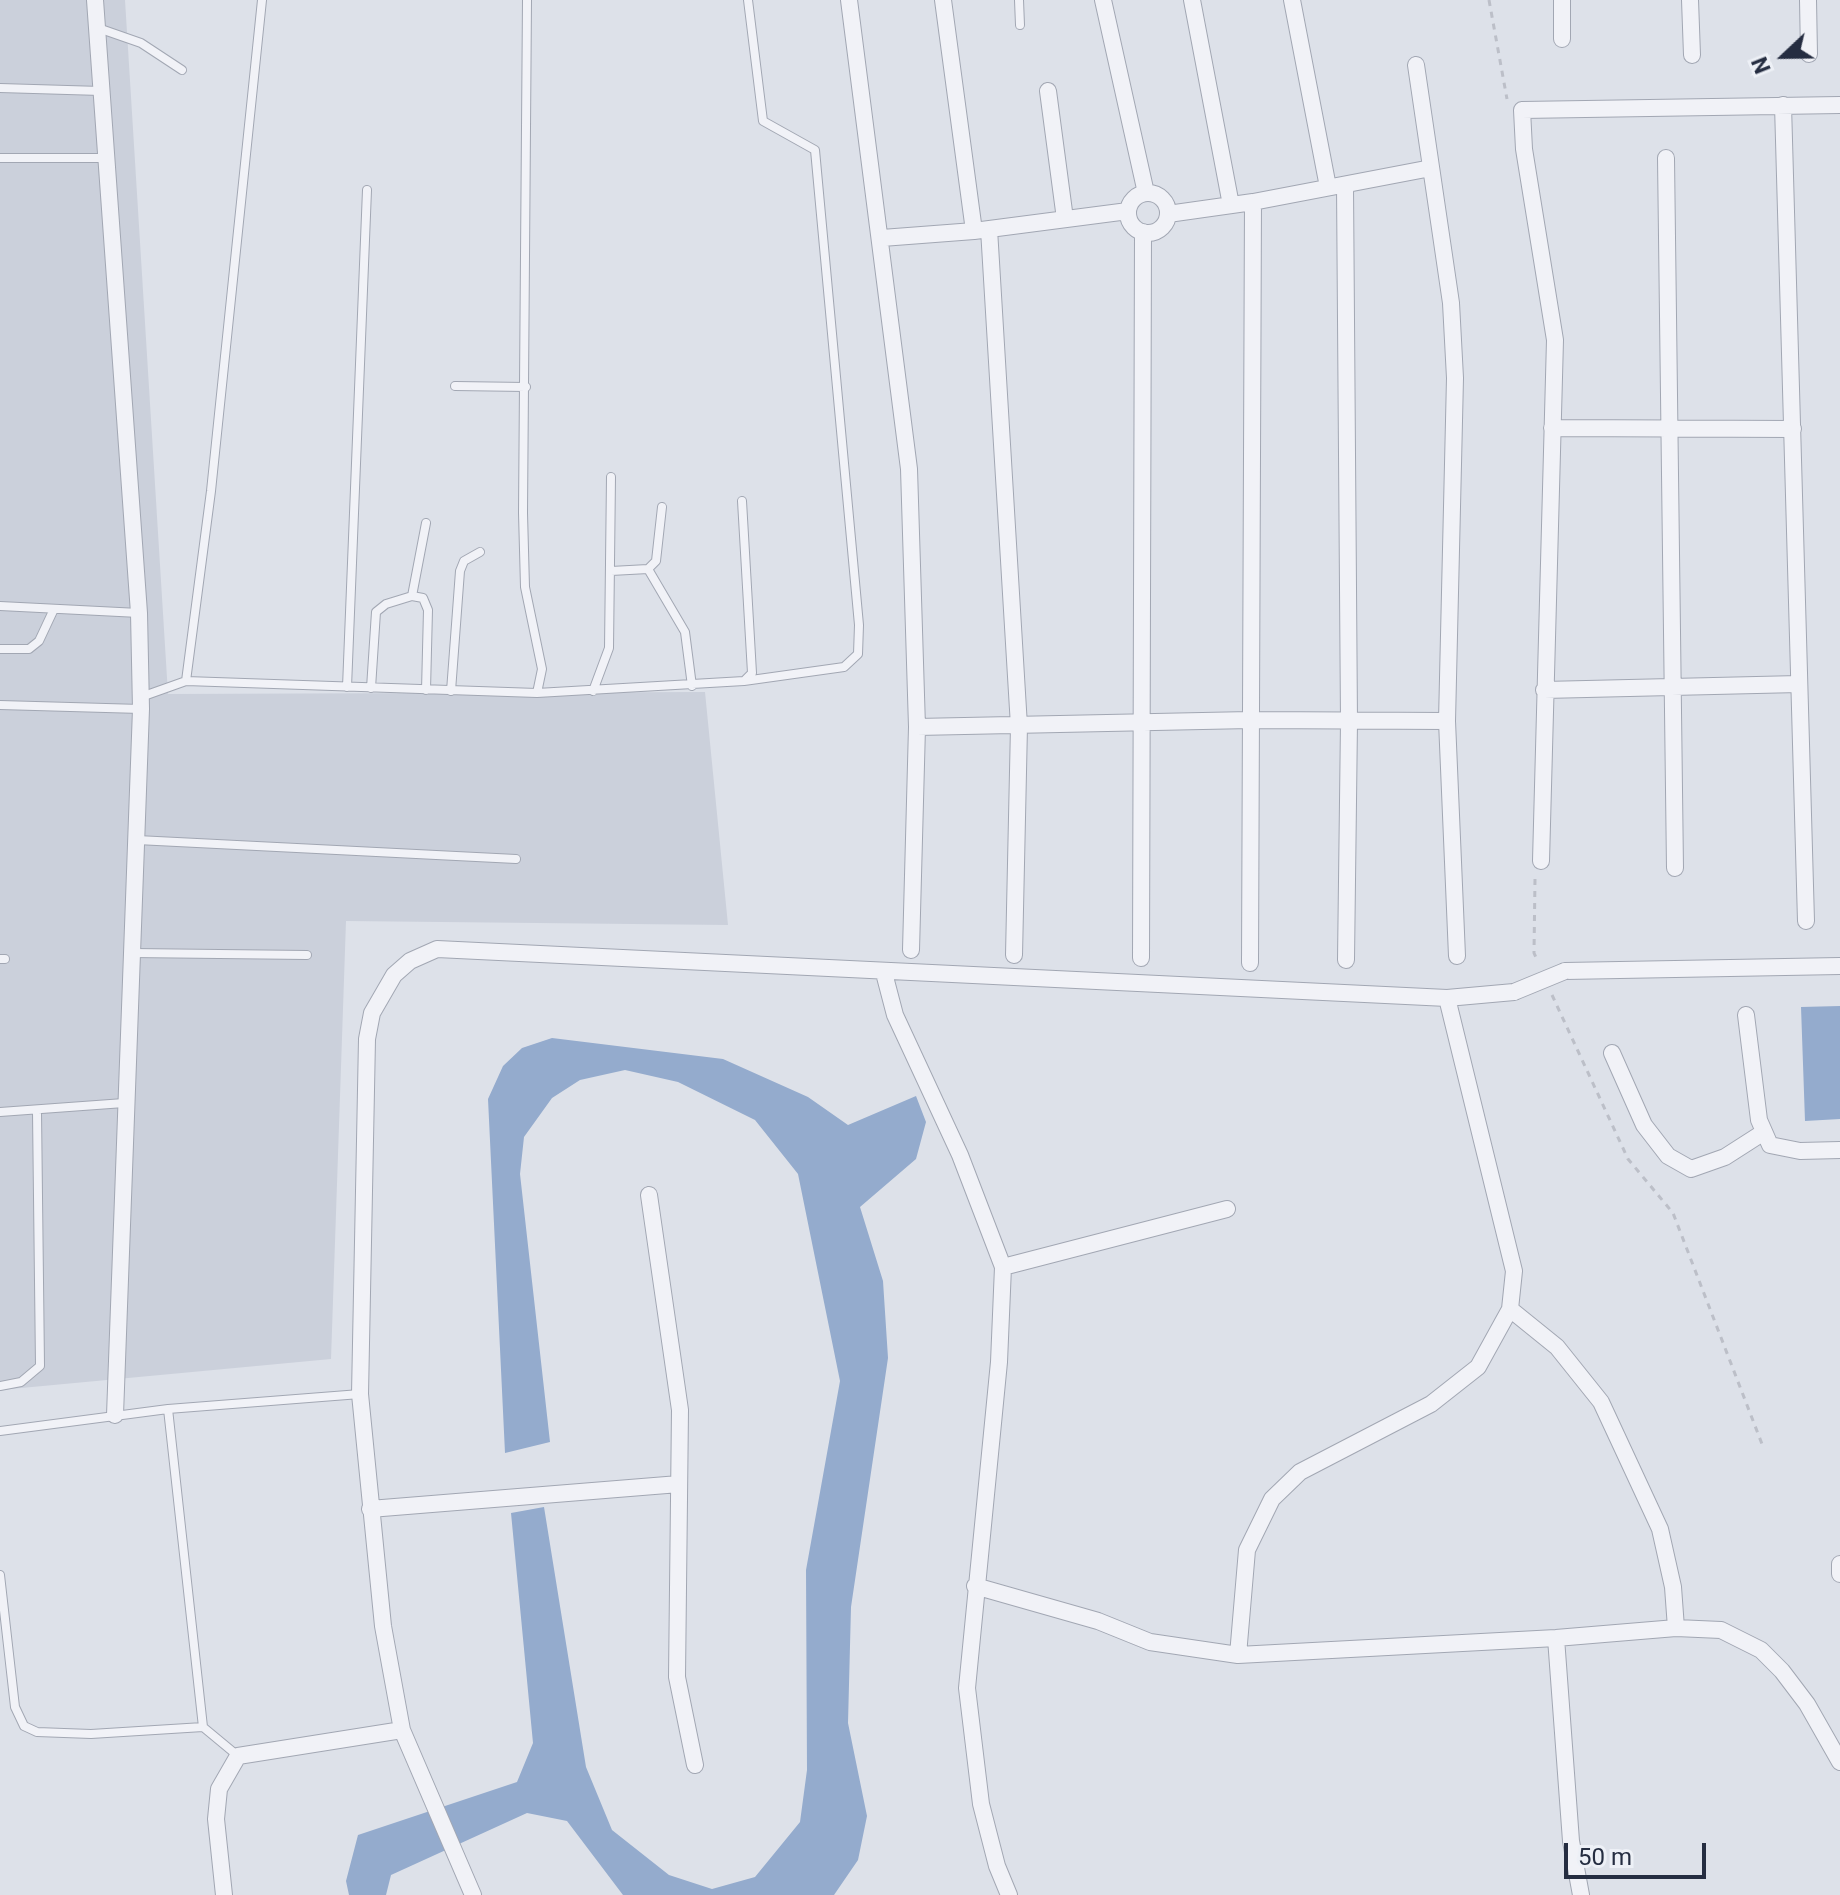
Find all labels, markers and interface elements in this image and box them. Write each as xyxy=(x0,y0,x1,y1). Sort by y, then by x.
north arrow xyxy=(1744,16,1824,96)
text: N xyxy=(1747,53,1776,77)
scale bar xyxy=(1568,1827,1710,1877)
text: 50 m xyxy=(1578,1843,1632,1871)

